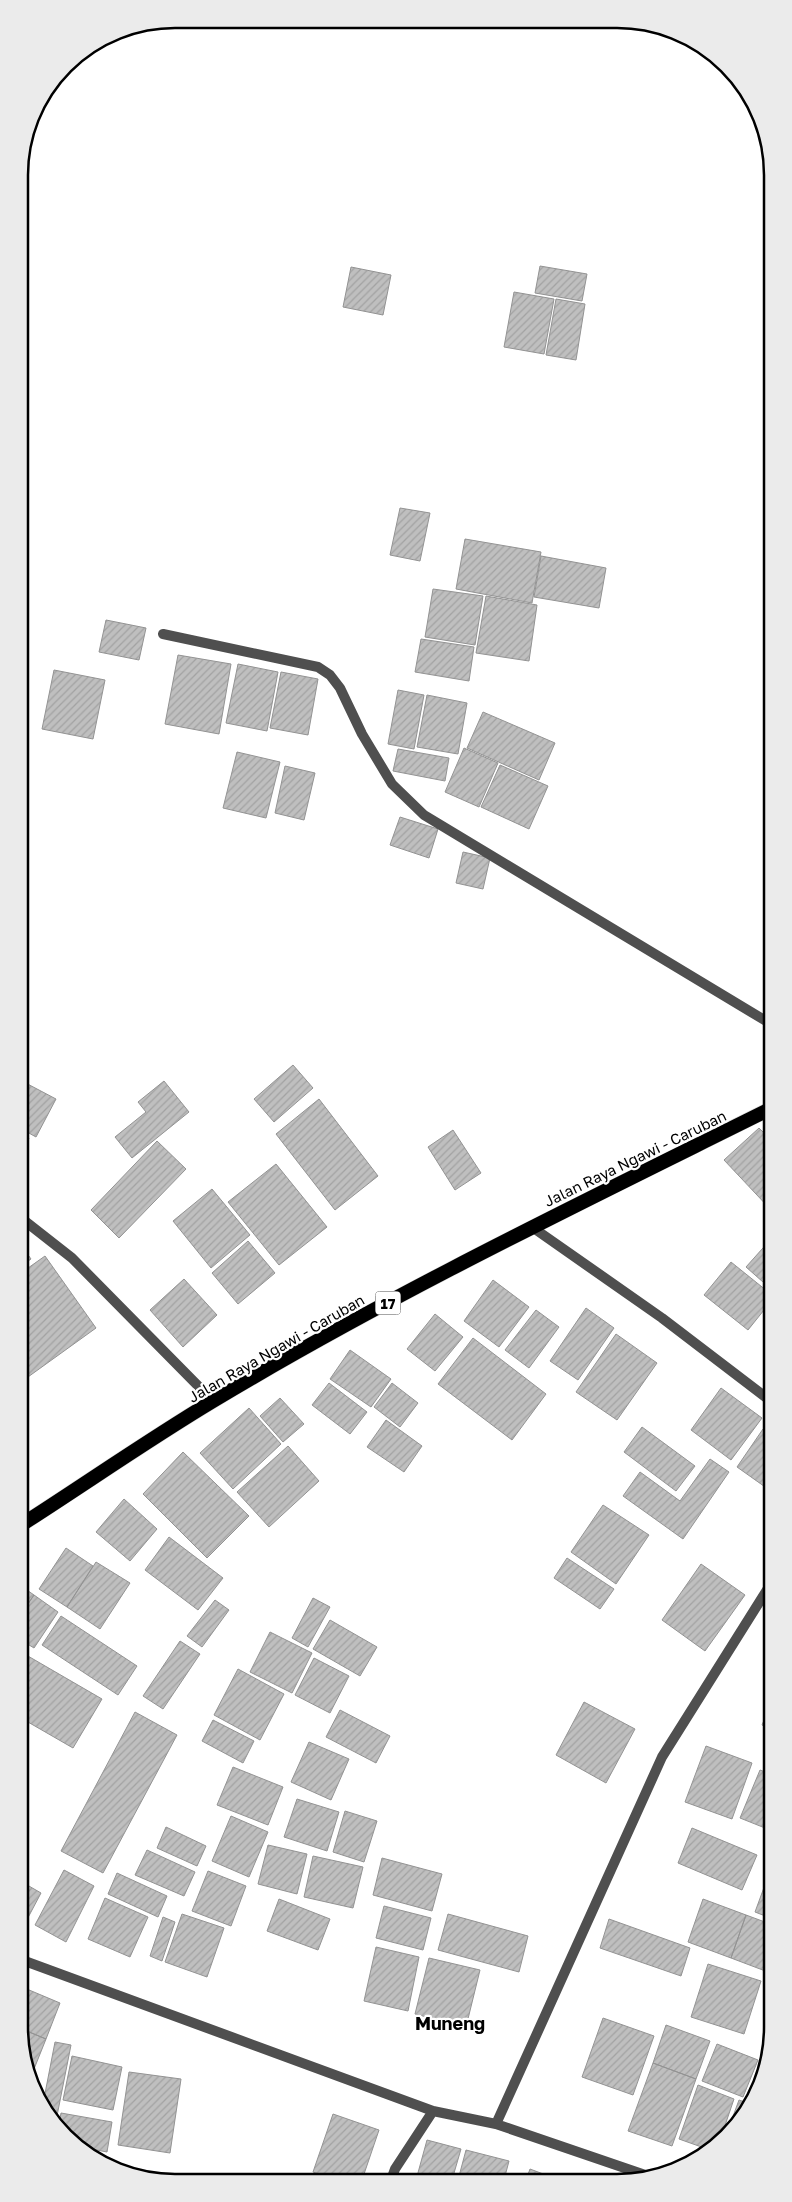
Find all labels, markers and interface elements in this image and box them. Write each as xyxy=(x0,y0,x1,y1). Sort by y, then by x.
street label: Jalan Raya Ngawi - Caruban xyxy=(541,1106,729,1210)
street label: Jalan Raya Ngawi - Caruban xyxy=(185,1290,367,1406)
road number: 17 xyxy=(376,1292,400,1315)
district label: Muneng xyxy=(415,2012,485,2034)

